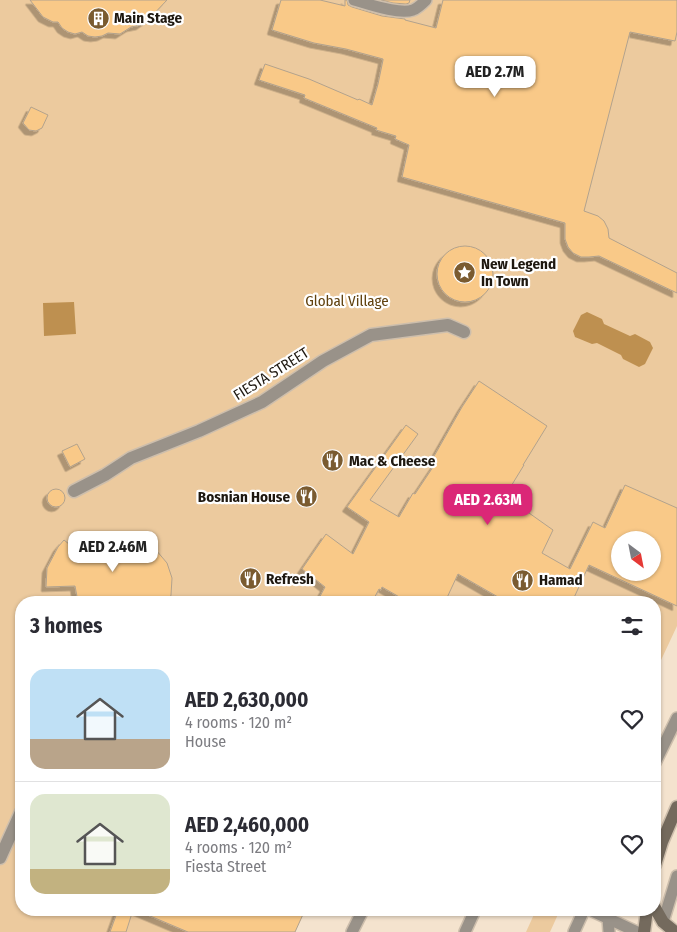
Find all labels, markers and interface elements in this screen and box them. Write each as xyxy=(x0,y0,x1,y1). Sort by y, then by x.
building icon: Main Stage xyxy=(86,6,110,30)
place label: Main Stage xyxy=(114,9,182,27)
pin: AED 2.7M xyxy=(443,56,547,98)
text: AED 2.7M xyxy=(466,62,524,81)
place label: New Legend In Town xyxy=(481,255,556,290)
place icon: New Legend In Town xyxy=(453,261,477,285)
park label: Global Village xyxy=(305,292,389,310)
street label: FIESTA STREET xyxy=(230,344,312,404)
restaurant icon: Mac & Cheese xyxy=(321,449,345,473)
place label: Mac & Cheese xyxy=(349,452,436,470)
pin: AED 2.63M xyxy=(431,484,545,526)
restaurant icon: Bosnian House xyxy=(294,485,318,509)
place label: Bosnian House xyxy=(198,488,290,506)
text: AED 2.63M xyxy=(454,490,522,509)
pin: AED 2.46M xyxy=(56,530,170,573)
north arrow xyxy=(611,531,661,581)
map controls xyxy=(611,531,661,581)
text: AED 2.46M xyxy=(79,537,147,556)
restaurant icon: Refresh xyxy=(238,567,262,591)
restaurant icon: Hamad xyxy=(511,568,535,592)
place label: Refresh xyxy=(266,570,314,588)
place label: Hamad xyxy=(539,571,583,589)
icon: filters xyxy=(618,612,646,640)
text: 3 homes xyxy=(30,613,102,639)
text: AED 2,630,000 xyxy=(185,687,309,713)
icon: home xyxy=(70,689,130,749)
icon: heart xyxy=(618,705,646,733)
text: 4 rooms · 120 m² xyxy=(185,713,292,732)
text: House xyxy=(185,732,226,751)
text: AED 2,460,000 xyxy=(185,812,309,838)
icon: home xyxy=(70,814,130,874)
icon: heart xyxy=(618,830,646,858)
text: 4 rooms · 120 m² xyxy=(185,838,292,857)
text: Fiesta Street xyxy=(185,857,266,876)

